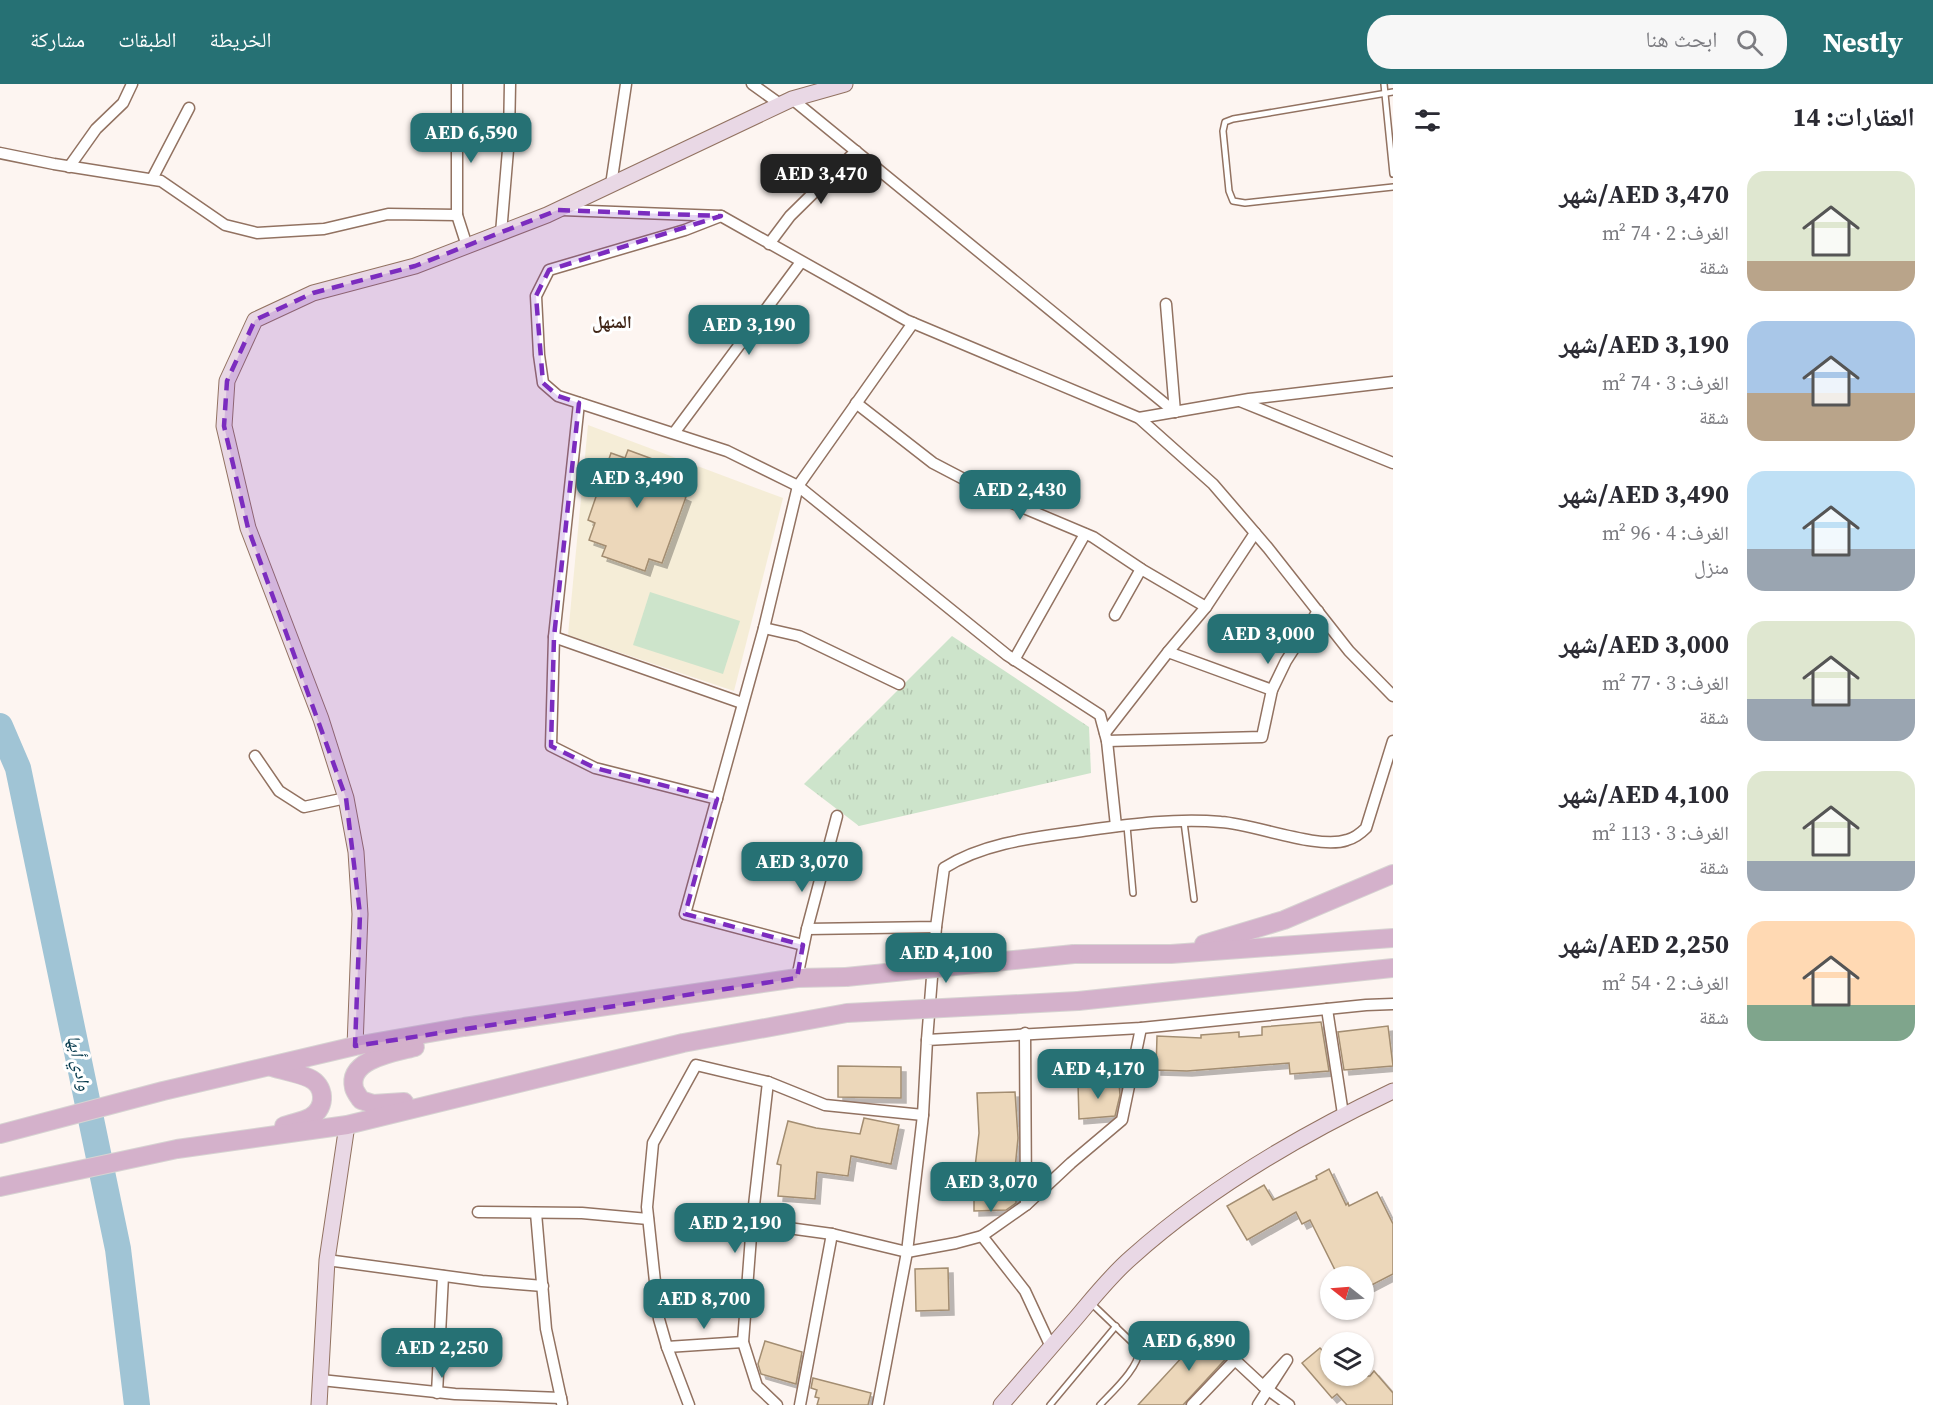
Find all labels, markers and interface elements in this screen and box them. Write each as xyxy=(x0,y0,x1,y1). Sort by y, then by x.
search box xyxy=(1367,15,1787,69)
text: Nestly xyxy=(1823,23,1903,61)
text: ابحث هنا xyxy=(1645,24,1718,54)
text: مشاركة xyxy=(30,25,85,54)
text: الطبقات xyxy=(118,25,177,54)
text: الخريطة xyxy=(210,25,271,54)
icon: search xyxy=(1733,26,1766,59)
text: العقارات: 14 xyxy=(1792,99,1915,135)
icon: filters xyxy=(1411,104,1444,137)
pin: AED 6,590 xyxy=(402,113,540,164)
text: AED 6,590 xyxy=(424,118,518,146)
pin: AED 3,470 xyxy=(752,154,890,205)
text: AED 3,470 xyxy=(774,159,868,187)
text: AED 3,470/شهر xyxy=(1559,176,1729,212)
icon: home xyxy=(1795,195,1867,267)
text: الغرف: 2 · 74 m² xyxy=(1602,219,1729,247)
text: شقة xyxy=(1699,253,1729,281)
pin: AED 3,190 xyxy=(680,305,818,356)
district label: المنهل xyxy=(592,309,632,334)
text: AED 3,190 xyxy=(702,310,796,338)
text: AED 3,190/شهر xyxy=(1559,326,1729,362)
icon: home xyxy=(1795,345,1867,417)
text: الغرف: 3 · 74 m² xyxy=(1602,369,1729,397)
text: شقة xyxy=(1699,403,1729,431)
pin: AED 3,490 xyxy=(568,458,706,509)
text: AED 3,490 xyxy=(590,463,684,491)
pin: AED 2,430 xyxy=(951,470,1089,521)
text: AED 2,430 xyxy=(973,475,1067,503)
text: AED 3,490/شهر xyxy=(1559,476,1729,512)
icon: home xyxy=(1795,495,1867,567)
text: الغرف: 4 · 96 m² xyxy=(1602,519,1729,547)
text: منزل xyxy=(1694,553,1729,581)
pin: AED 3,000 xyxy=(1199,614,1337,665)
text: AED 3,000 xyxy=(1221,619,1315,647)
text: AED 3,000/شهر xyxy=(1559,626,1729,662)
icon: home xyxy=(1795,645,1867,717)
text: الغرف: 3 · 77 m² xyxy=(1602,669,1729,697)
text: شقة xyxy=(1699,703,1729,731)
text: AED 4,100/شهر xyxy=(1559,776,1729,812)
icon: home xyxy=(1795,795,1867,867)
text: الغرف: 3 · 113 m² xyxy=(1592,819,1729,847)
pin: AED 3,070 xyxy=(733,842,871,893)
text: AED 3,070 xyxy=(755,847,849,875)
text: شقة xyxy=(1699,853,1729,881)
text: AED 2,250/شهر xyxy=(1559,926,1729,962)
pin: AED 4,100 xyxy=(877,933,1015,984)
text: AED 4,100 xyxy=(899,938,993,966)
icon: home xyxy=(1795,945,1867,1017)
text: الغرف: 2 · 54 m² xyxy=(1602,969,1729,997)
text: شقة xyxy=(1699,1003,1729,1031)
water label: وادي أبها xyxy=(59,1033,98,1094)
pin: AED 4,170 xyxy=(1029,1049,1167,1100)
text: AED 4,170 xyxy=(1051,1054,1145,1082)
pin: AED 3,070 xyxy=(922,1162,1060,1213)
text: AED 3,070 xyxy=(944,1167,1038,1195)
pin: AED 2,190 xyxy=(666,1203,804,1254)
text: AED 2,190 xyxy=(688,1208,782,1236)
north arrow xyxy=(1320,1266,1374,1320)
map controls xyxy=(1320,1266,1374,1386)
pin: AED 8,700 xyxy=(635,1279,773,1330)
text: AED 8,700 xyxy=(657,1284,751,1312)
pin: AED 6,890 xyxy=(1120,1321,1258,1372)
text: AED 6,890 xyxy=(1142,1326,1236,1354)
pin: AED 2,250 xyxy=(373,1328,511,1379)
button: layers xyxy=(1320,1332,1374,1386)
text: AED 2,250 xyxy=(395,1333,489,1361)

